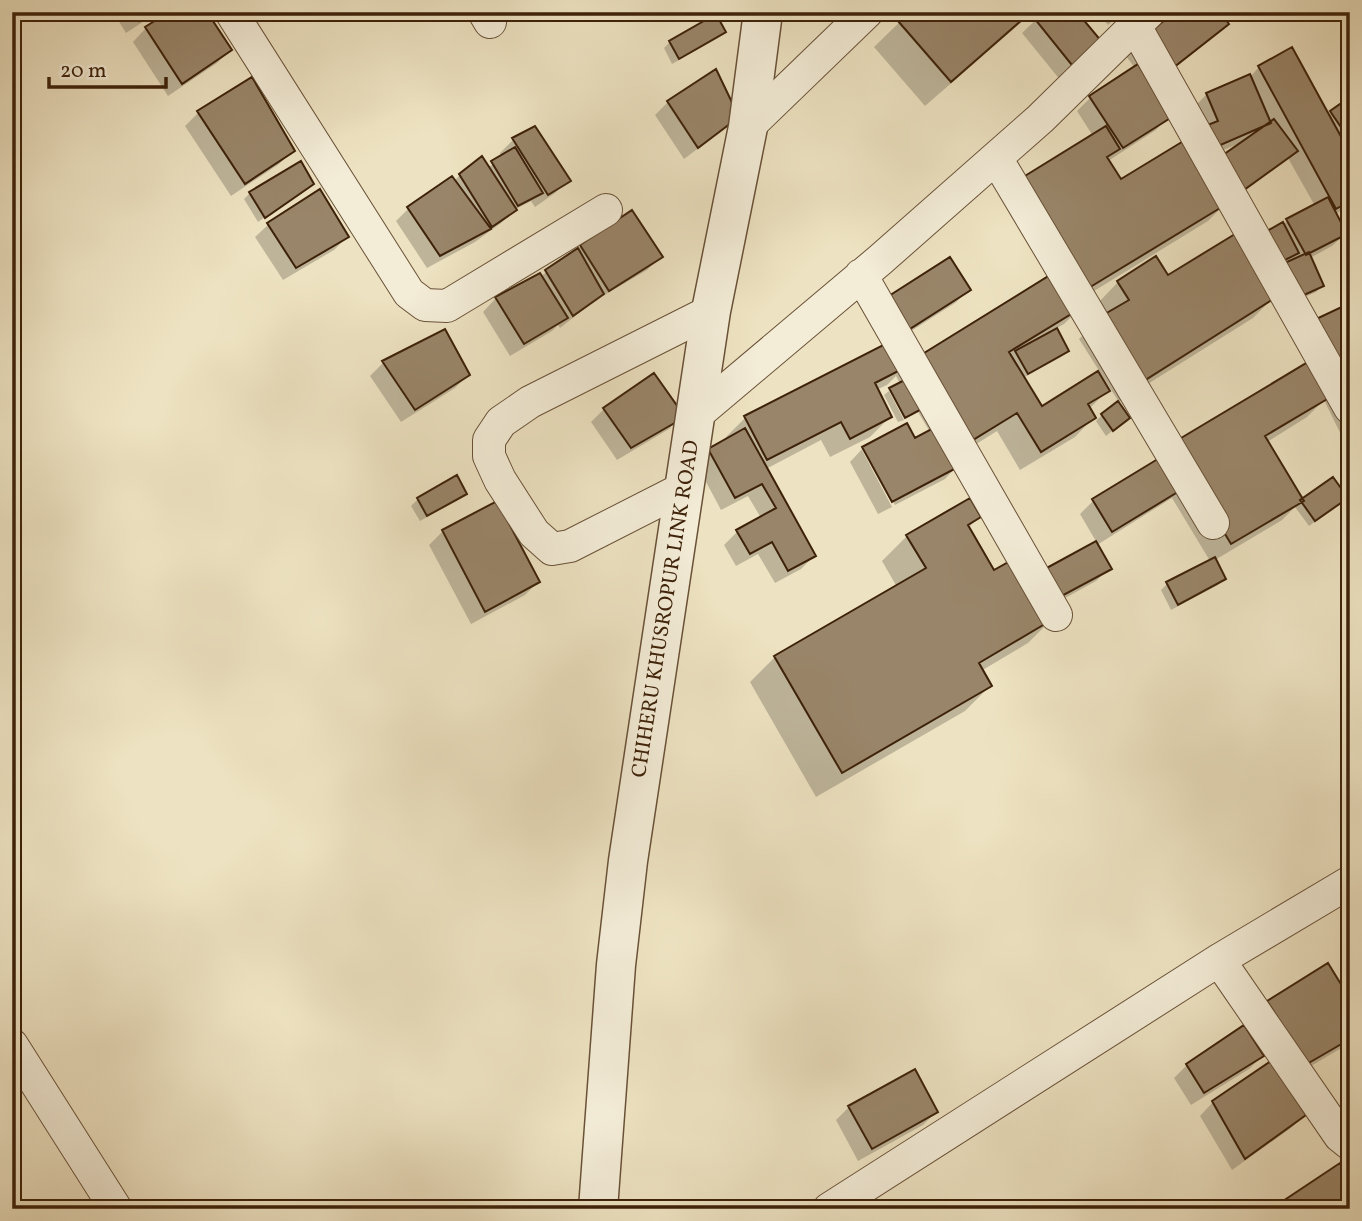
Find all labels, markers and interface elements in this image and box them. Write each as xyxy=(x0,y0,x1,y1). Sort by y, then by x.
scale bar xyxy=(49,46,166,90)
text: 20 m xyxy=(60,57,106,86)
street label: CHIHERU KHUSROPUR LINK ROAD xyxy=(625,438,707,780)

